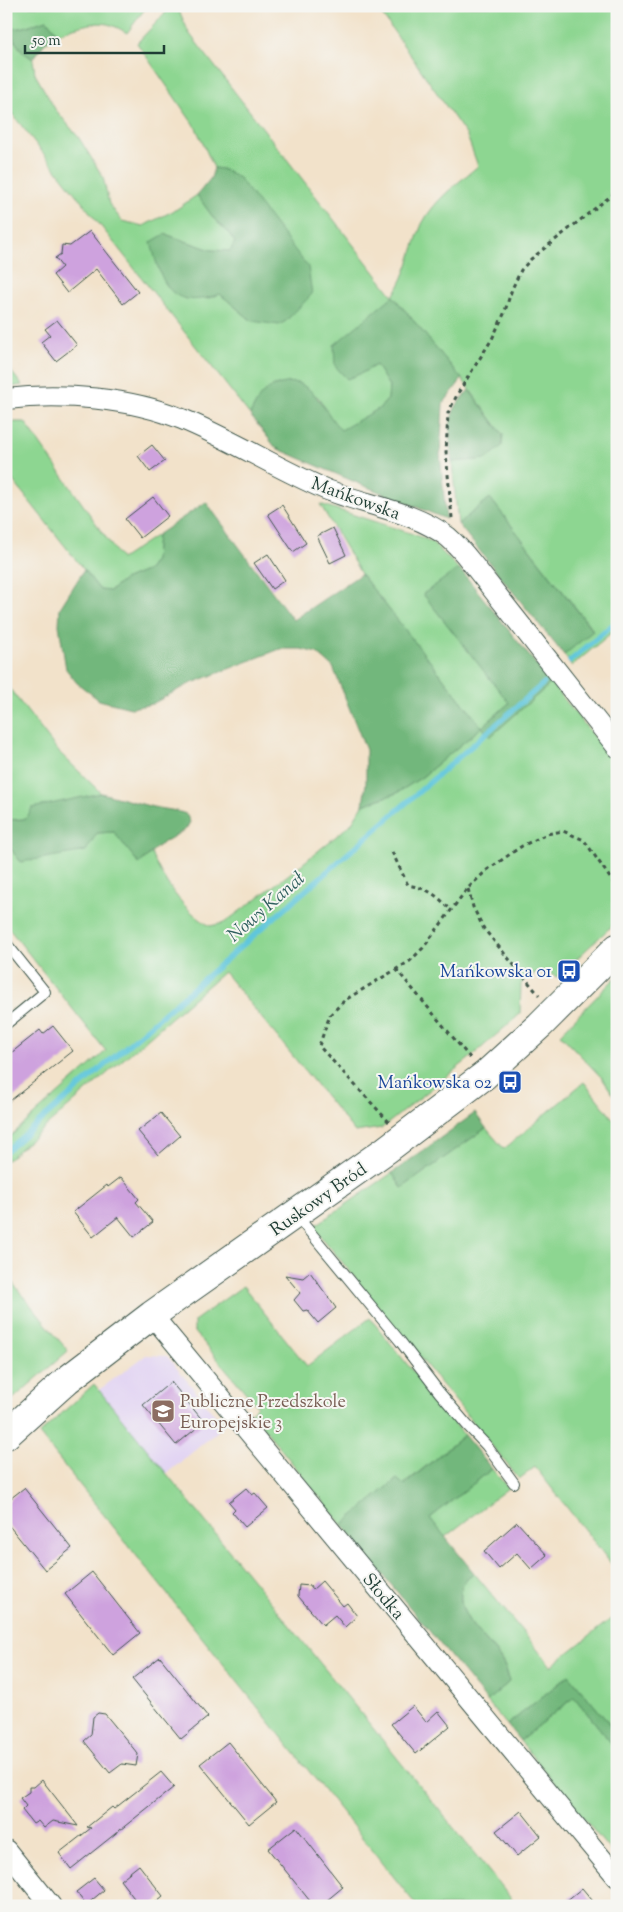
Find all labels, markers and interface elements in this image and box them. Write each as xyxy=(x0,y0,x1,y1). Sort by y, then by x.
scale bar xyxy=(25,22,164,54)
text: 50 m xyxy=(31,31,61,52)
street label: Mańkowska xyxy=(307,472,403,528)
water label: Nowy Kanał xyxy=(222,866,311,949)
bus stop icon: Mańkowska 01 xyxy=(556,958,582,984)
place label: Mańkowska 01 xyxy=(440,960,552,986)
bus stop icon: Mańkowska 02 xyxy=(497,1069,523,1095)
place label: Mańkowska 02 xyxy=(377,1071,493,1097)
street label: Ruskowy Bród xyxy=(265,1158,373,1244)
place label: Publiczne Przedszkole Europejskie 3 xyxy=(180,1390,346,1437)
school or university icon: Publiczne Przedszkole Europejskie 3 xyxy=(150,1398,176,1424)
street label: Słodka xyxy=(355,1568,410,1626)

